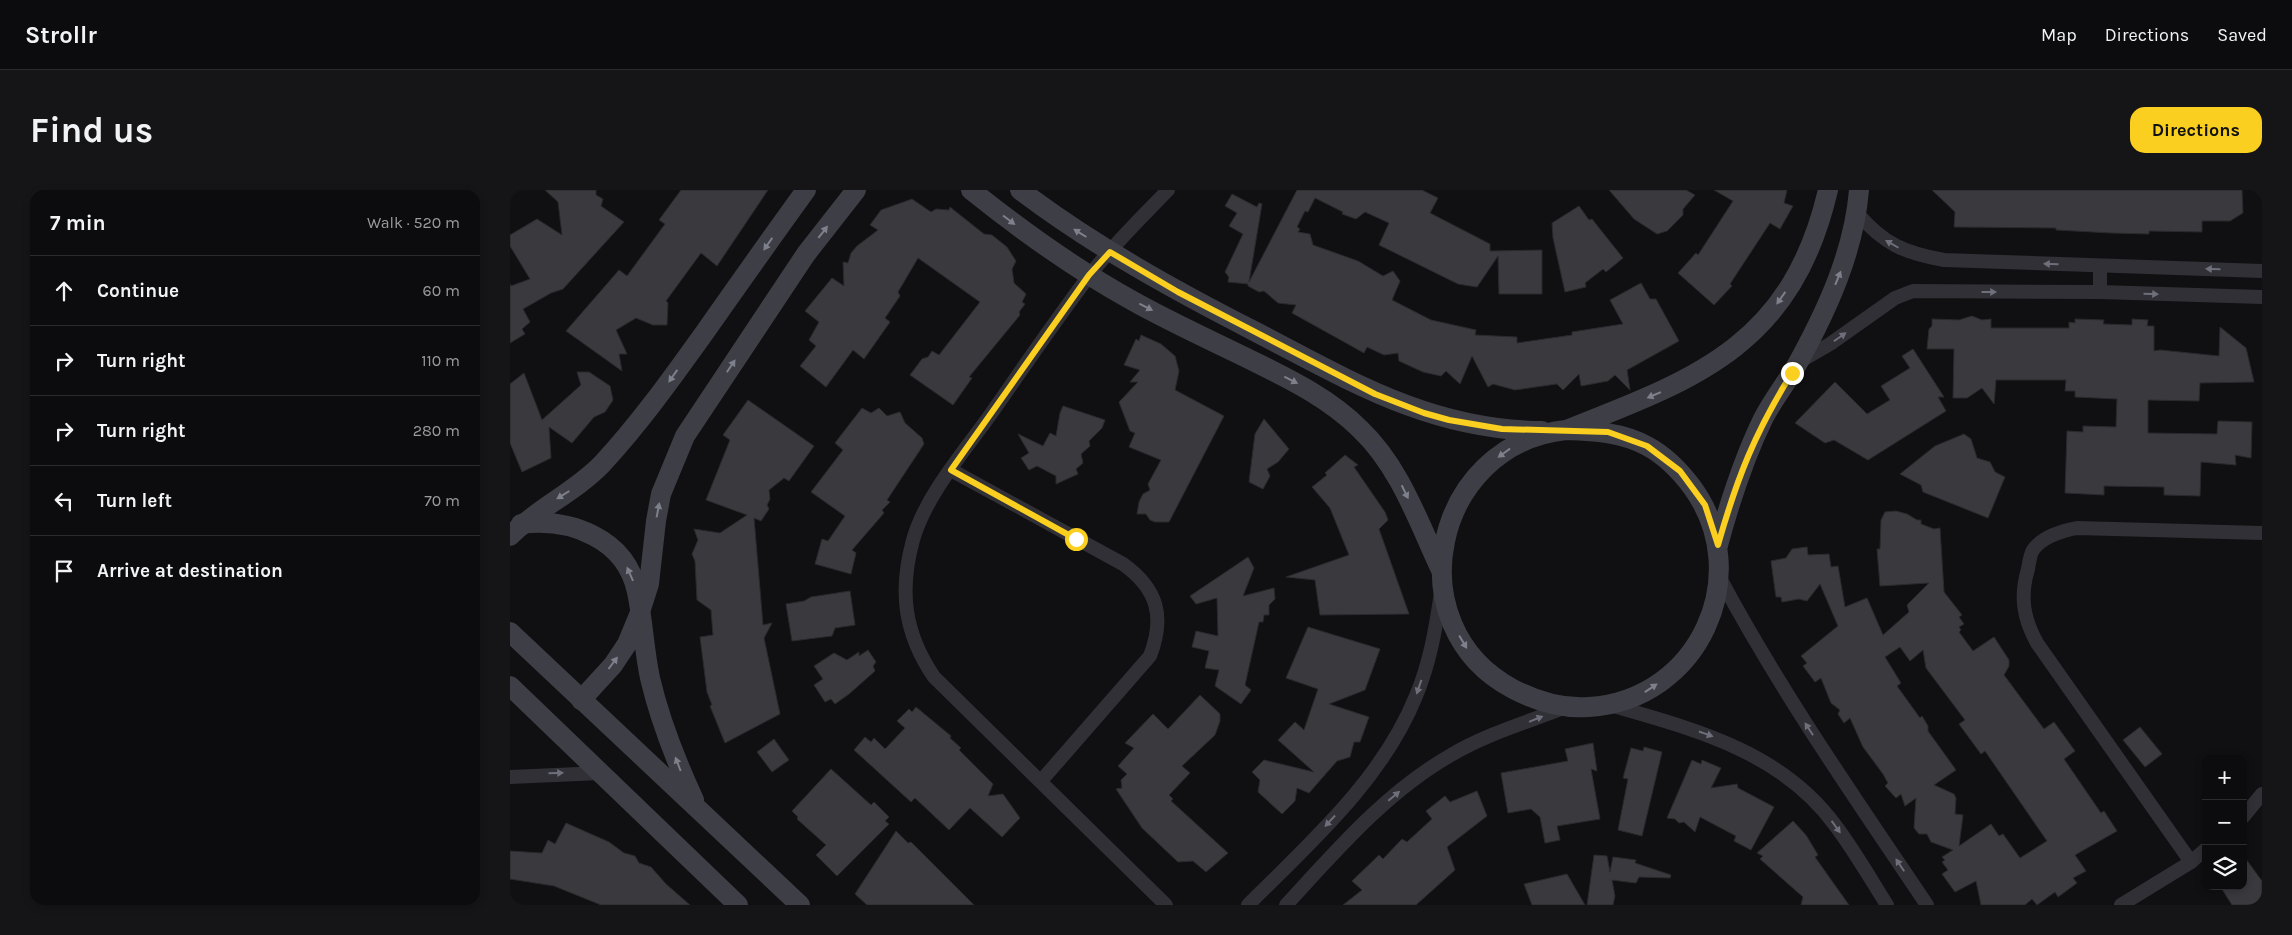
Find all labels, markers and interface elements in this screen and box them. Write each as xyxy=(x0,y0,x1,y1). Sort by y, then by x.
text: Strollr xyxy=(25,21,97,49)
text: Map xyxy=(2041,24,2077,46)
text: Directions xyxy=(2105,24,2189,46)
text: Saved xyxy=(2217,24,2267,46)
button: Directions xyxy=(2130,107,2262,153)
text: Find us xyxy=(30,110,153,151)
text: 7 min xyxy=(50,211,106,235)
text: Walk · 520 m xyxy=(367,213,460,232)
one-way arrow xyxy=(1002,214,1015,225)
one-way arrow xyxy=(818,225,828,239)
one-way arrow xyxy=(1073,228,1086,238)
one-way arrow xyxy=(762,237,773,250)
one-way arrow xyxy=(1885,240,1898,249)
one-way arrow xyxy=(2043,260,2059,268)
one-way arrow xyxy=(2205,265,2221,273)
one-way arrow xyxy=(1834,270,1842,285)
icon: ahead xyxy=(50,277,78,305)
text: Continue xyxy=(97,280,179,302)
text: 60 m xyxy=(423,281,460,300)
one-way arrow xyxy=(1981,288,1997,296)
one-way arrow xyxy=(2143,290,2159,298)
one-way arrow xyxy=(1776,291,1786,305)
one-way arrow xyxy=(1138,303,1153,312)
one-way arrow xyxy=(1833,332,1847,342)
icon: right xyxy=(50,347,78,375)
text: Turn right xyxy=(97,350,186,372)
text: 110 m xyxy=(421,351,460,370)
one-way arrow xyxy=(726,359,736,373)
route end xyxy=(1781,362,1804,385)
one-way arrow xyxy=(668,369,678,383)
one-way arrow xyxy=(1284,376,1298,384)
one-way arrow xyxy=(1647,392,1661,400)
icon: right xyxy=(50,417,78,445)
text: Turn right xyxy=(97,420,186,442)
text: 280 m xyxy=(413,421,460,440)
one-way arrow xyxy=(1497,448,1511,458)
one-way arrow xyxy=(1401,485,1409,499)
icon: left xyxy=(50,487,78,515)
text: Turn left xyxy=(97,490,172,512)
one-way arrow xyxy=(557,490,570,499)
text: 70 m xyxy=(424,491,460,510)
one-way arrow xyxy=(654,502,662,517)
route start xyxy=(1065,528,1088,551)
icon: arrive xyxy=(50,557,78,585)
text: Arrive at destination xyxy=(97,560,283,582)
one-way arrow xyxy=(626,567,634,581)
one-way arrow xyxy=(1458,635,1467,648)
one-way arrow xyxy=(608,657,619,670)
one-way arrow xyxy=(1415,680,1422,695)
one-way arrow xyxy=(1644,683,1657,693)
one-way arrow xyxy=(1529,715,1544,723)
one-way arrow xyxy=(1805,723,1814,736)
one-way arrow xyxy=(1699,730,1714,738)
map controls xyxy=(2202,755,2247,890)
button: + xyxy=(2202,755,2247,800)
one-way arrow xyxy=(674,757,681,772)
one-way arrow xyxy=(548,769,564,777)
one-way arrow xyxy=(1387,790,1400,801)
button: − xyxy=(2202,800,2247,845)
one-way arrow xyxy=(1324,815,1336,827)
one-way arrow xyxy=(1831,820,1841,834)
button: layers xyxy=(2202,845,2247,890)
one-way arrow xyxy=(1895,858,1905,871)

